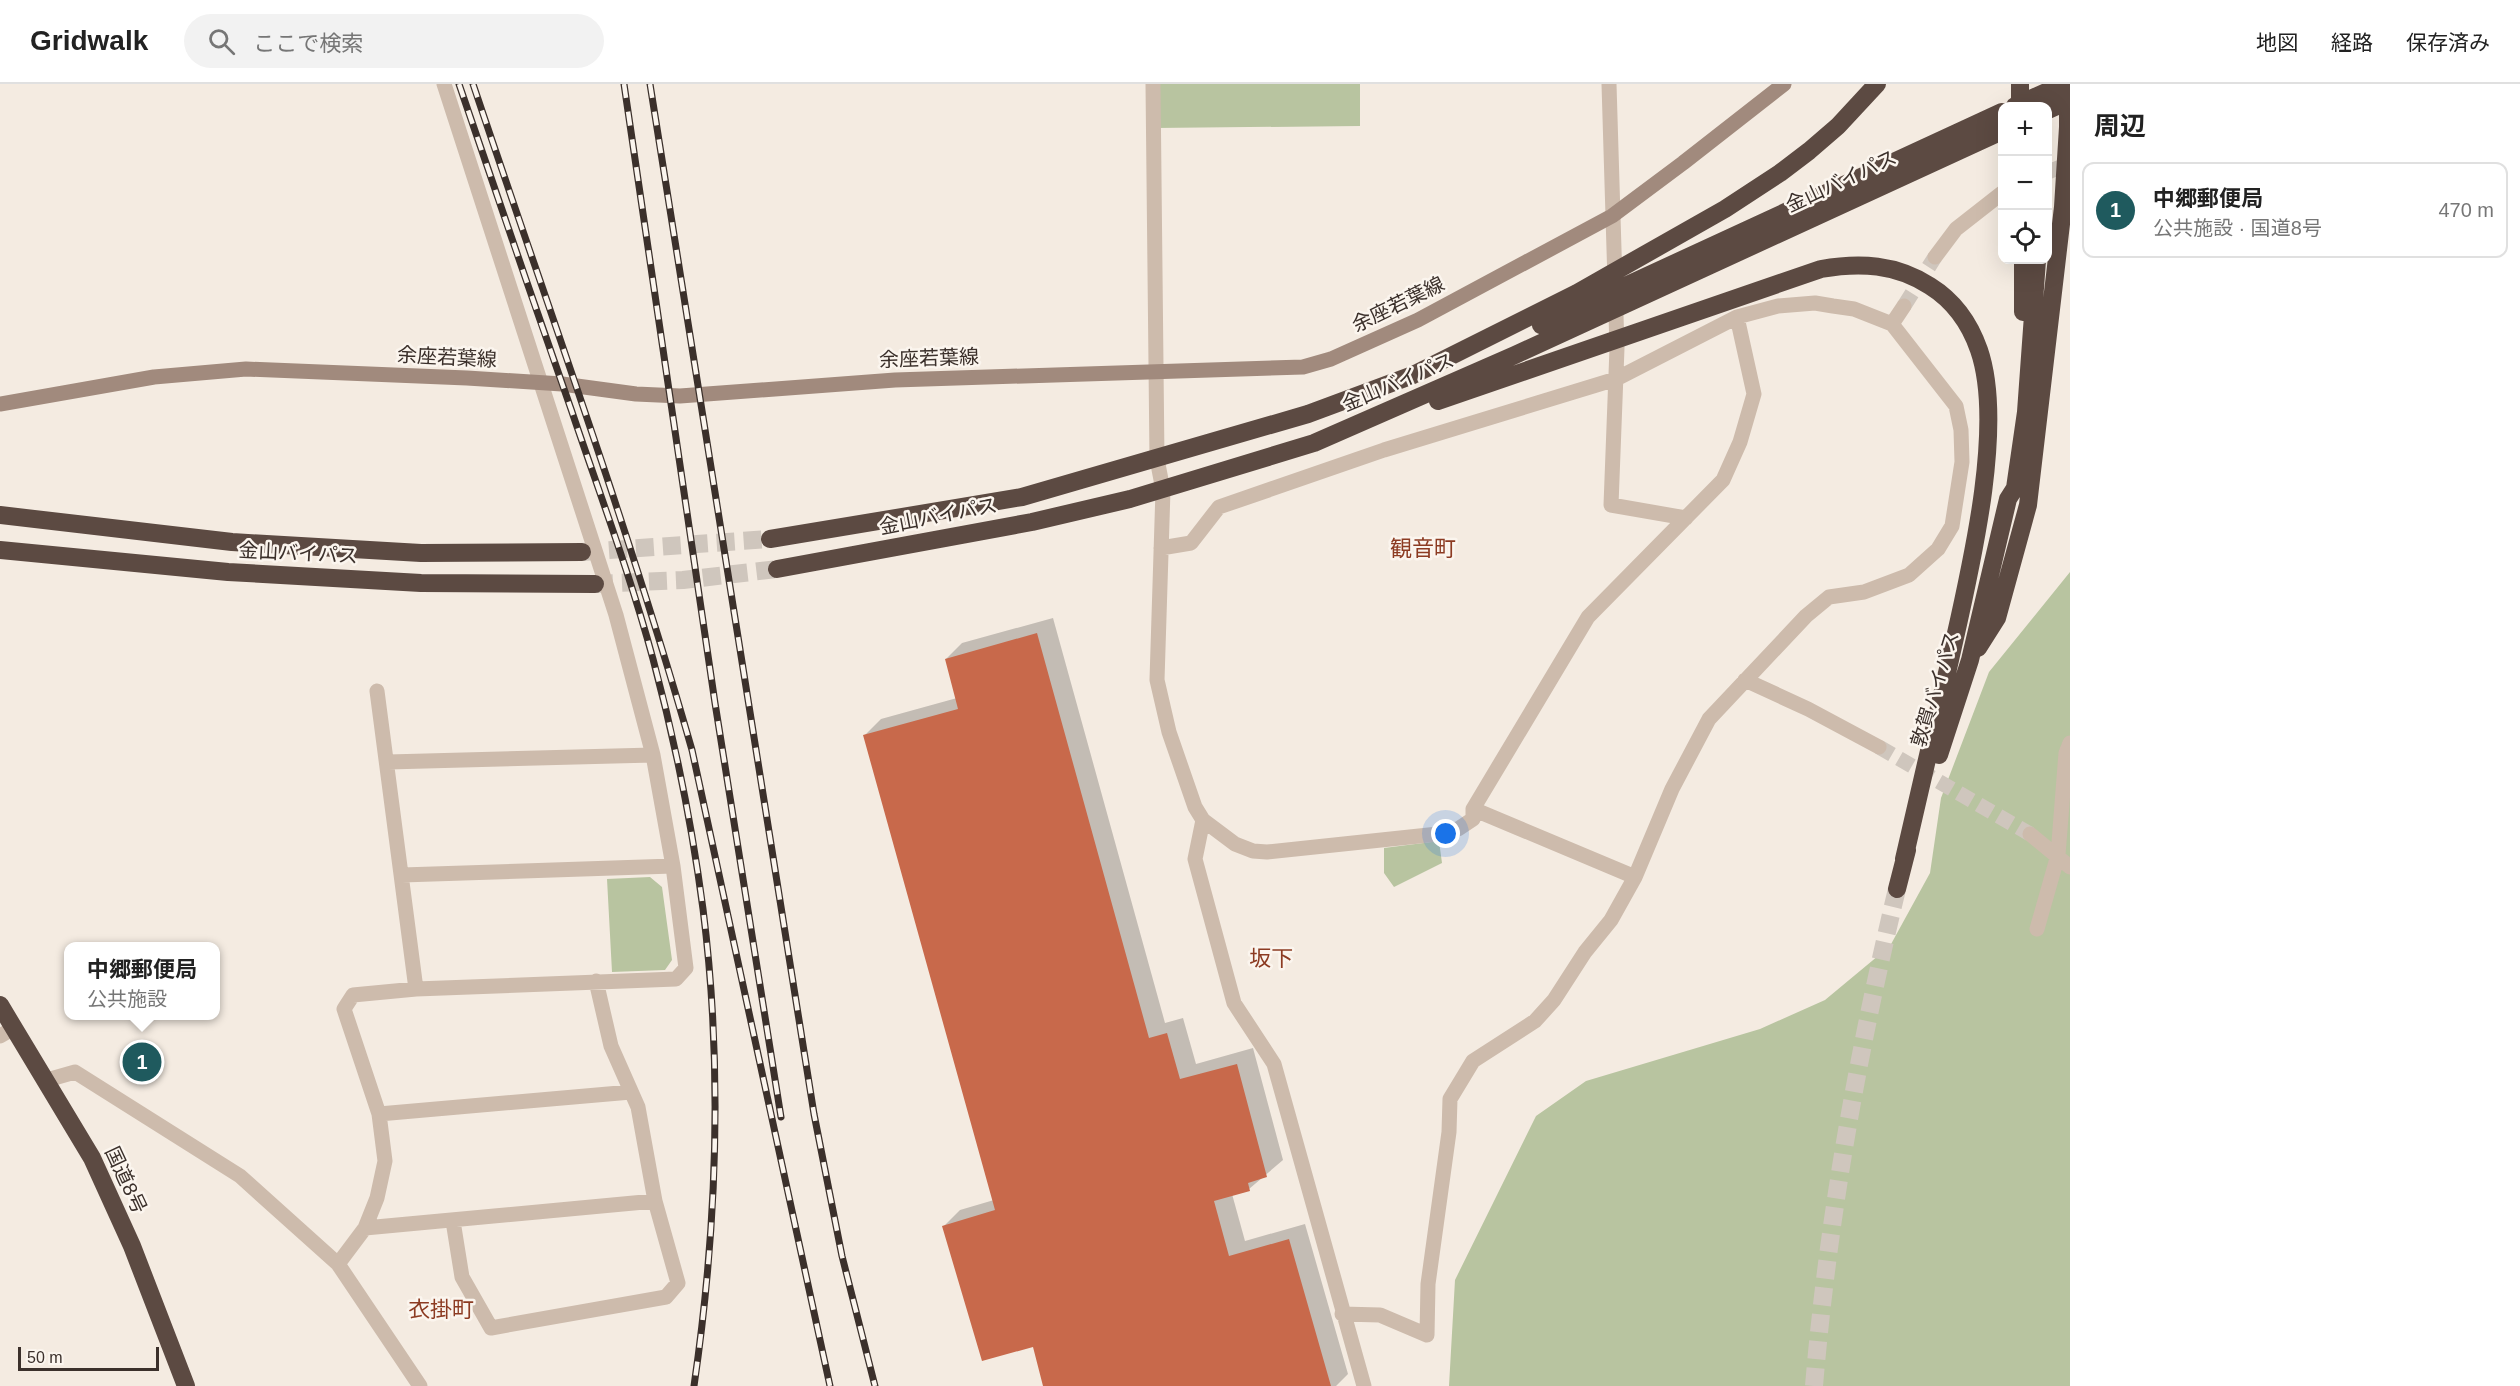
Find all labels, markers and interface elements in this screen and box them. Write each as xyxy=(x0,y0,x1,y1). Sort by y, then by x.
search box xyxy=(184,14,604,68)
text: Gridwalk xyxy=(30,25,148,56)
icon: search xyxy=(205,25,238,58)
text: ここで検索 xyxy=(253,31,363,56)
text: 地図 xyxy=(2256,31,2298,54)
text: 経路 xyxy=(2331,31,2373,54)
text: 保存済み xyxy=(2406,31,2490,54)
map controls xyxy=(1998,102,2052,264)
button: + xyxy=(1998,102,2052,156)
text: 周辺 xyxy=(2094,111,2146,141)
street label: 金山バイパス xyxy=(1782,146,1900,216)
button: − xyxy=(1998,156,2052,210)
text: 中郷郵便局 xyxy=(2153,186,2263,211)
text: 1 xyxy=(2110,199,2121,221)
text: 470 m xyxy=(2438,199,2494,221)
button: locate xyxy=(1998,210,2052,264)
text: 公共施設 · 国道8号 xyxy=(2153,217,2322,239)
street label: 余座若葉線 xyxy=(1348,272,1448,336)
street label: 余座若葉線 xyxy=(396,343,498,371)
street label: 余座若葉線 xyxy=(879,345,979,371)
street label: 金山バイパス xyxy=(1339,349,1457,415)
street label: 金山バイパス xyxy=(877,494,999,538)
district label: 観音町 xyxy=(1390,536,1456,561)
street label: 金山バイパス xyxy=(238,539,358,567)
street label: 敦賀バイパス xyxy=(1907,629,1963,749)
your location xyxy=(1431,819,1460,848)
popup xyxy=(64,942,220,1020)
district label: 坂下 xyxy=(1249,946,1293,971)
text: 中郷郵便局 xyxy=(87,957,197,982)
text: 公共施設 xyxy=(87,988,167,1010)
pin: 1 xyxy=(122,1040,162,1084)
street label: 国道8号 xyxy=(101,1143,151,1217)
district label: 衣掛町 xyxy=(408,1297,474,1322)
scale bar xyxy=(18,1344,159,1372)
text: 50 m xyxy=(27,1349,63,1366)

